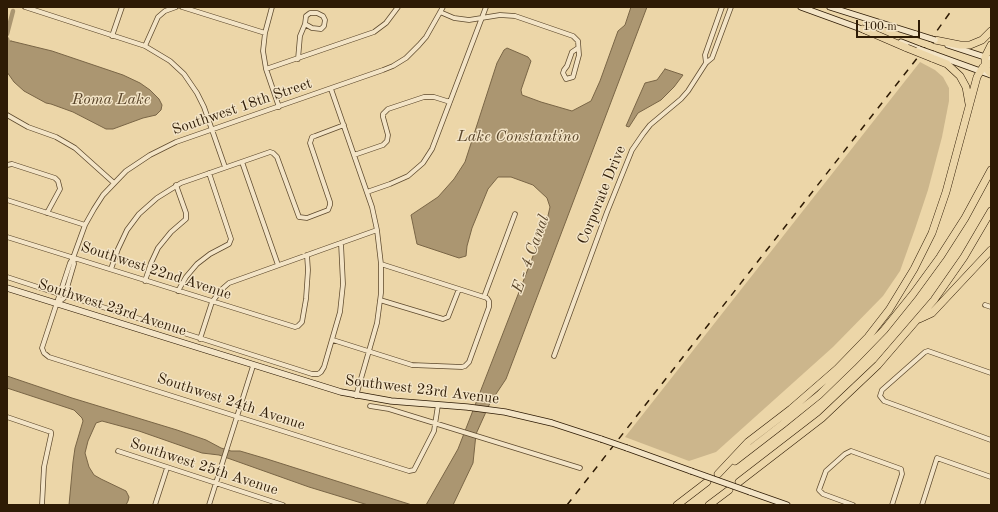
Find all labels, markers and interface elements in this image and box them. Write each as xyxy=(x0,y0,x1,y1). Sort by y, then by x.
scale bar xyxy=(858,12,922,38)
text: 100 m xyxy=(863,21,897,33)
street label: Southwest 18th Street xyxy=(170,75,314,139)
water label: Roma Lake xyxy=(72,90,150,110)
water label: Lake Constantino xyxy=(457,127,579,147)
street label: Corporate Drive xyxy=(574,143,630,247)
water label: E - 4 Canal xyxy=(508,212,554,296)
street label: Southwest 22nd Avenue xyxy=(79,238,233,304)
street label: Southwest 23rd Avenue xyxy=(35,275,189,341)
street label: Southwest 24th Avenue xyxy=(155,370,307,434)
street label: Southwest 23rd Avenue xyxy=(344,372,500,408)
street label: Southwest 25th Avenue xyxy=(128,435,280,499)

